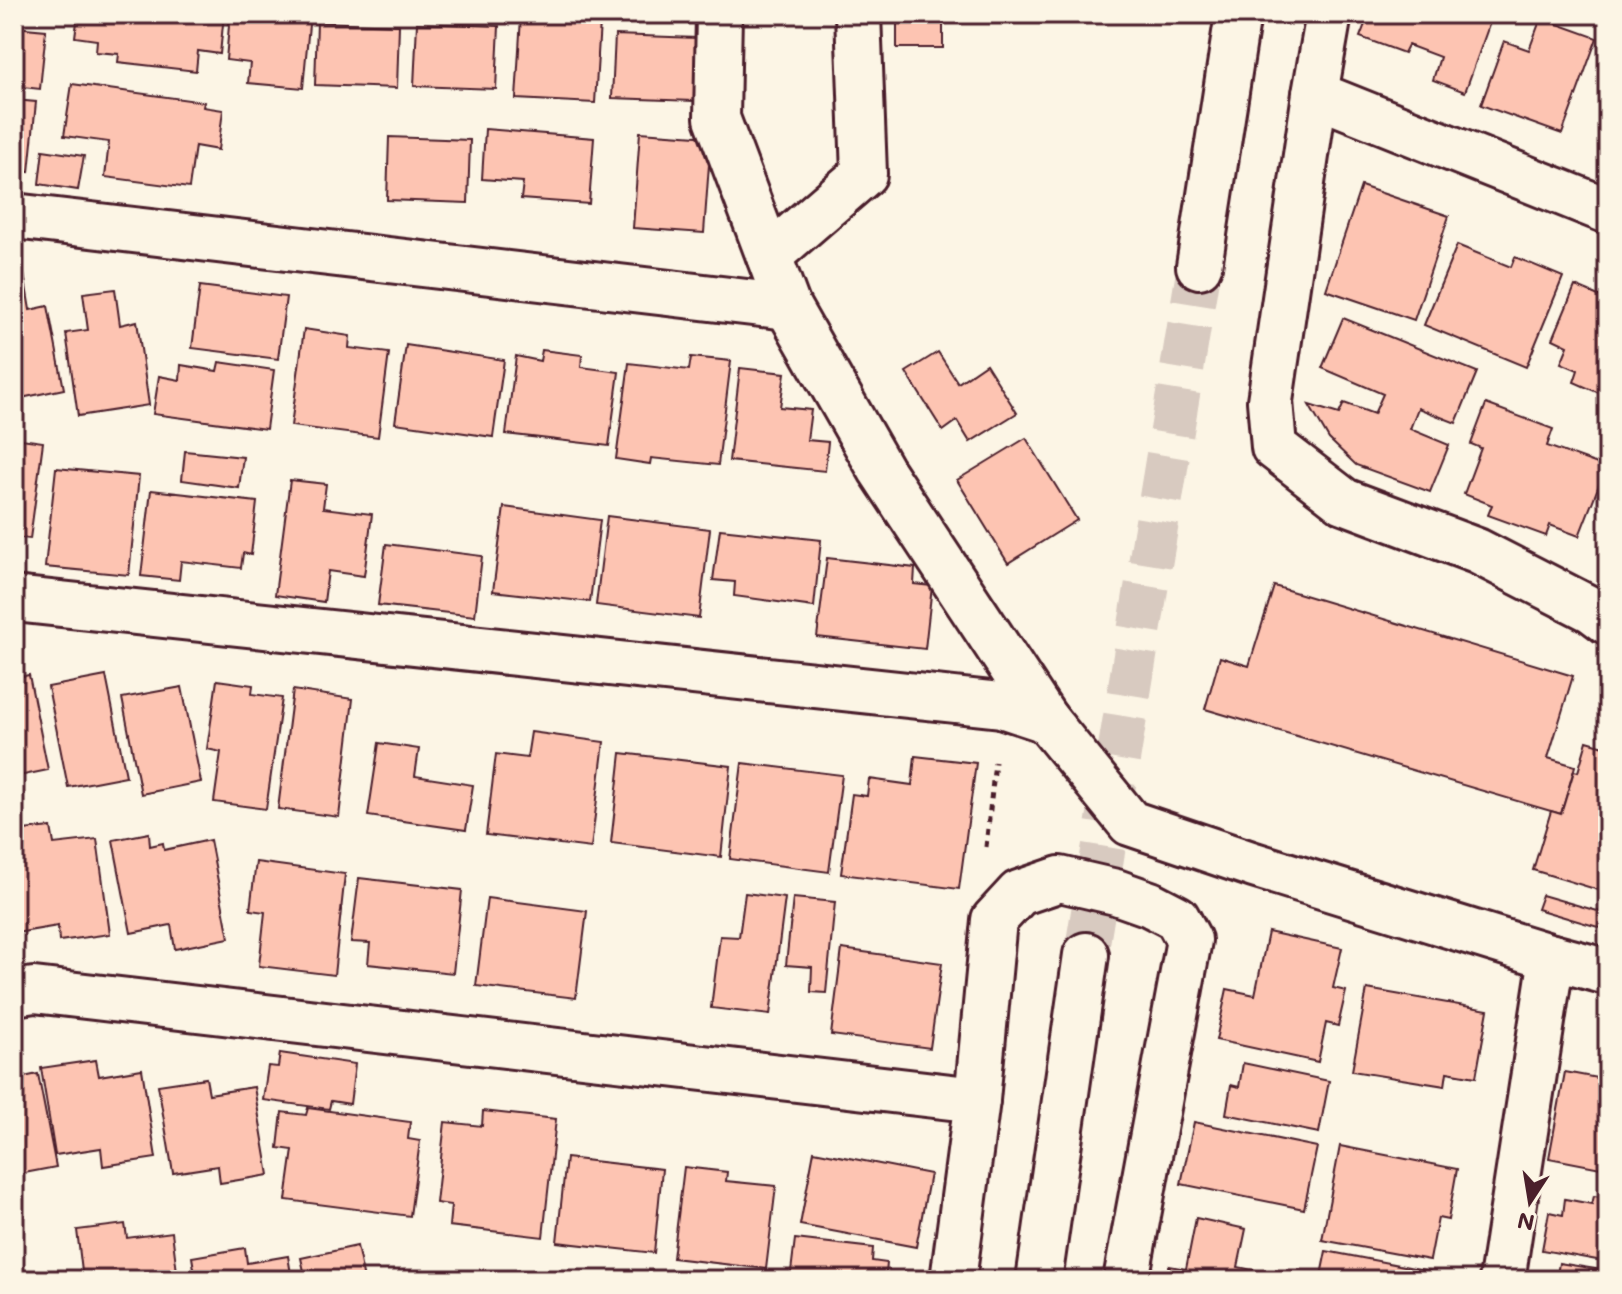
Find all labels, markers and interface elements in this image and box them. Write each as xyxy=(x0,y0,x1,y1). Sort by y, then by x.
north arrow xyxy=(1490,1162,1570,1242)
text: N xyxy=(1515,1206,1537,1238)

